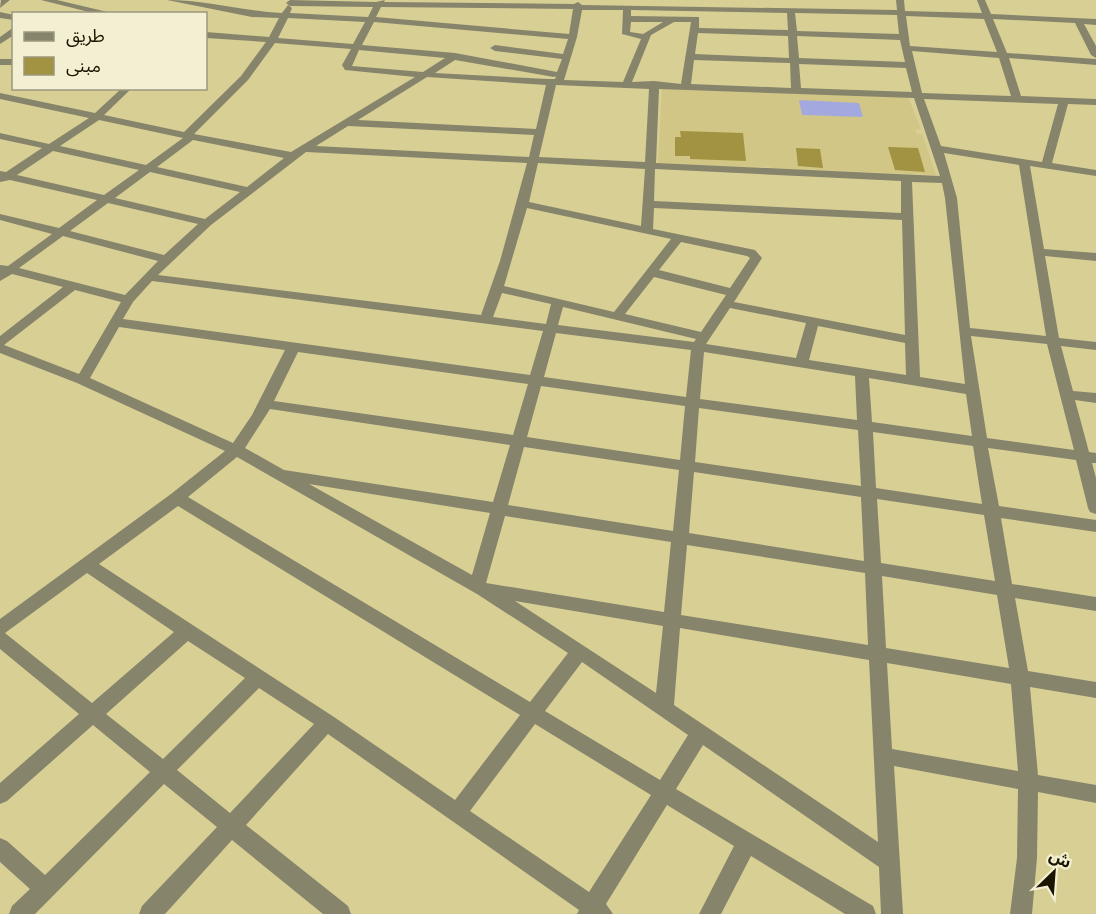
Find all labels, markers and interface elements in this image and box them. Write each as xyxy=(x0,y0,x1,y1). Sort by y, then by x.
legend xyxy=(12,12,207,90)
text: طريق xyxy=(66,25,105,47)
text: مبنى xyxy=(66,55,101,77)
north arrow xyxy=(1024,842,1084,902)
text: ش xyxy=(1046,846,1074,872)

